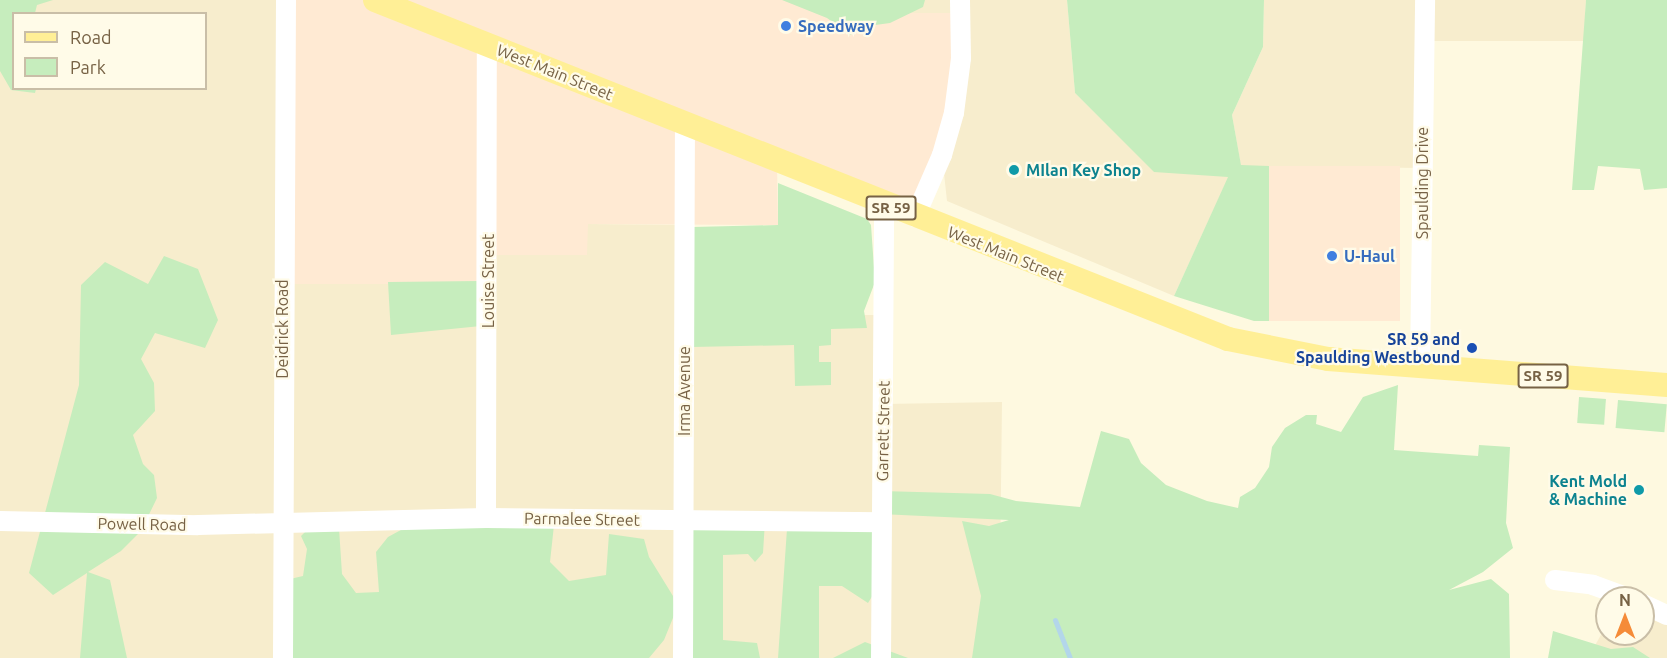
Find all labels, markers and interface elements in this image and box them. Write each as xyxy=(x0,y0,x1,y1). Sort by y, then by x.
legend xyxy=(12,12,207,90)
place label: Speedway xyxy=(798,16,874,36)
marker: Speedway xyxy=(779,19,793,33)
text: Road xyxy=(70,27,112,47)
street label: West Main Street xyxy=(494,40,616,104)
text: Park xyxy=(70,57,106,77)
street label: Spaulding Drive xyxy=(1412,127,1432,239)
place label: MIlan Key Shop xyxy=(1026,160,1141,180)
marker: MIlan Key Shop xyxy=(1007,163,1021,177)
road number: SR 59 xyxy=(866,196,916,220)
street label: West Main Street xyxy=(945,222,1067,286)
street label: Louise Street xyxy=(478,234,498,328)
place label: U-Haul xyxy=(1344,246,1395,266)
marker: U-Haul xyxy=(1325,249,1339,263)
street label: Deidrick Road xyxy=(272,279,292,379)
place label: SR 59 and Spaulding Westbound xyxy=(1296,329,1460,367)
marker: SR 59 and Spaulding Westbound xyxy=(1465,341,1479,355)
street label: Irma Avenue xyxy=(674,346,694,436)
road number: SR 59 xyxy=(1518,364,1568,388)
street label: Garrett Street xyxy=(873,380,893,482)
place label: Kent Mold & Machine xyxy=(1549,471,1627,509)
marker: Kent Mold & Machine xyxy=(1632,483,1646,497)
street label: Parmalee Street xyxy=(524,508,640,530)
street label: Powell Road xyxy=(97,514,187,534)
north arrow xyxy=(1595,586,1655,646)
text: N xyxy=(1619,591,1631,609)

